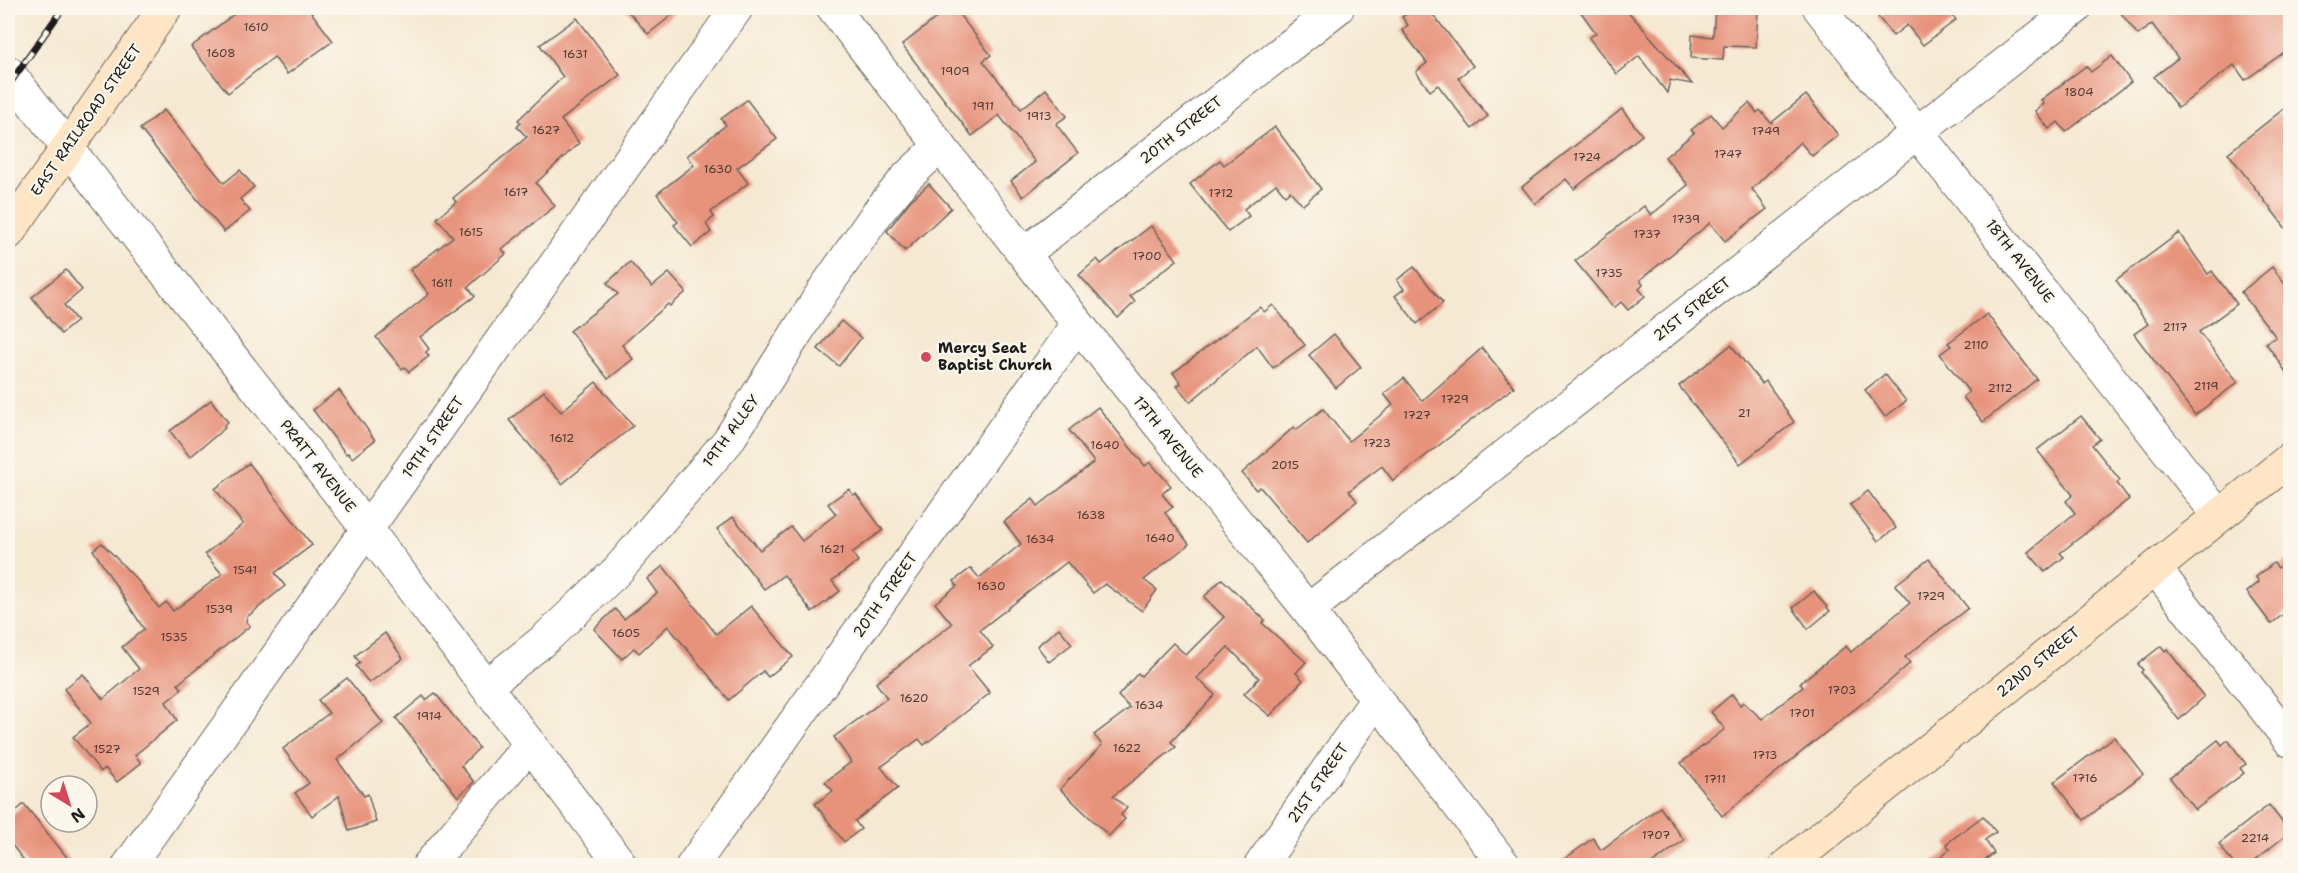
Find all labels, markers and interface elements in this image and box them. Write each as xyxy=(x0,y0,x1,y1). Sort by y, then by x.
house number: 1610 xyxy=(243,19,269,35)
street label: EAST RAILROAD STREET xyxy=(26,40,146,200)
house number: 1608 xyxy=(206,45,236,61)
house number: 1631 xyxy=(562,46,588,62)
house number: 1909 xyxy=(940,63,970,79)
house number: 1804 xyxy=(2064,84,2094,100)
street label: 20TH STREET xyxy=(1136,91,1226,169)
house number: 1911 xyxy=(972,98,994,114)
house number: 1913 xyxy=(1026,108,1052,124)
house number: 1627 xyxy=(532,122,560,138)
house number: 1749 xyxy=(1752,123,1780,139)
house number: 1747 xyxy=(1714,146,1742,162)
house number: 1724 xyxy=(1573,149,1601,165)
house number: 1630 xyxy=(704,161,732,177)
house number: 1617 xyxy=(504,184,528,200)
house number: 1712 xyxy=(1209,185,1233,201)
house number: 1739 xyxy=(1672,211,1700,227)
street label: 18TH AVENUE xyxy=(1981,215,2059,307)
house number: 1615 xyxy=(459,224,483,240)
house number: 1737 xyxy=(1633,226,1661,242)
house number: 1700 xyxy=(1132,248,1162,264)
house number: 1735 xyxy=(1595,265,1623,281)
street label: 21ST STREET xyxy=(1649,272,1735,346)
house number: 1611 xyxy=(431,275,453,291)
house number: 2117 xyxy=(2162,319,2188,335)
house number: 2110 xyxy=(1963,337,1989,353)
place label: Mercy Seat Baptist Church xyxy=(938,338,1052,375)
marker: Mercy Seat Baptist Church xyxy=(919,350,933,364)
house number: 2119 xyxy=(2193,378,2219,394)
house number: 2112 xyxy=(1987,380,2013,396)
street label: 19TH ALLEY xyxy=(698,391,764,471)
house number: 1729 xyxy=(1441,391,1469,407)
street label: 19TH STREET xyxy=(397,392,469,482)
street label: 17TH AVENUE xyxy=(1129,392,1207,482)
house number: 21 xyxy=(1738,405,1750,421)
house number: 1727 xyxy=(1403,407,1431,423)
street label: PRATT AVENUE xyxy=(276,416,360,516)
house number: 1612 xyxy=(550,430,574,446)
house number: 1723 xyxy=(1363,435,1391,451)
house number: 1640 xyxy=(1090,437,1120,453)
house number: 2015 xyxy=(1271,457,1299,473)
house number: 1638 xyxy=(1077,507,1105,523)
house number: 1640 xyxy=(1145,530,1175,546)
house number: 1634 xyxy=(1026,531,1054,547)
house number: 1621 xyxy=(819,541,845,557)
street label: 20TH STREET xyxy=(848,548,922,642)
house number: 1541 xyxy=(233,562,257,578)
house number: 1630 xyxy=(977,578,1005,594)
house number: 1729 xyxy=(1917,588,1945,604)
house number: 1539 xyxy=(205,601,233,617)
street label: 22ND STREET xyxy=(1992,622,2084,702)
house number: 1605 xyxy=(612,625,640,641)
house number: 1535 xyxy=(160,629,188,645)
house number: 1703 xyxy=(1828,682,1856,698)
house number: 1529 xyxy=(132,683,160,699)
house number: 1620 xyxy=(900,690,928,706)
house number: 1634 xyxy=(1135,697,1163,713)
house number: 1701 xyxy=(1789,705,1815,721)
house number: 1914 xyxy=(416,708,442,724)
street label: 21ST STREET xyxy=(1283,739,1353,827)
house number: 1622 xyxy=(1113,740,1141,756)
house number: 1527 xyxy=(93,741,121,757)
house number: 1713 xyxy=(1752,747,1778,763)
house number: 1716 xyxy=(2072,770,2098,786)
house number: 1711 xyxy=(1704,771,1726,787)
north arrow xyxy=(39,774,99,834)
text: N xyxy=(66,803,89,828)
house number: 1707 xyxy=(1642,827,1670,843)
house number: 2214 xyxy=(2241,830,2269,846)

